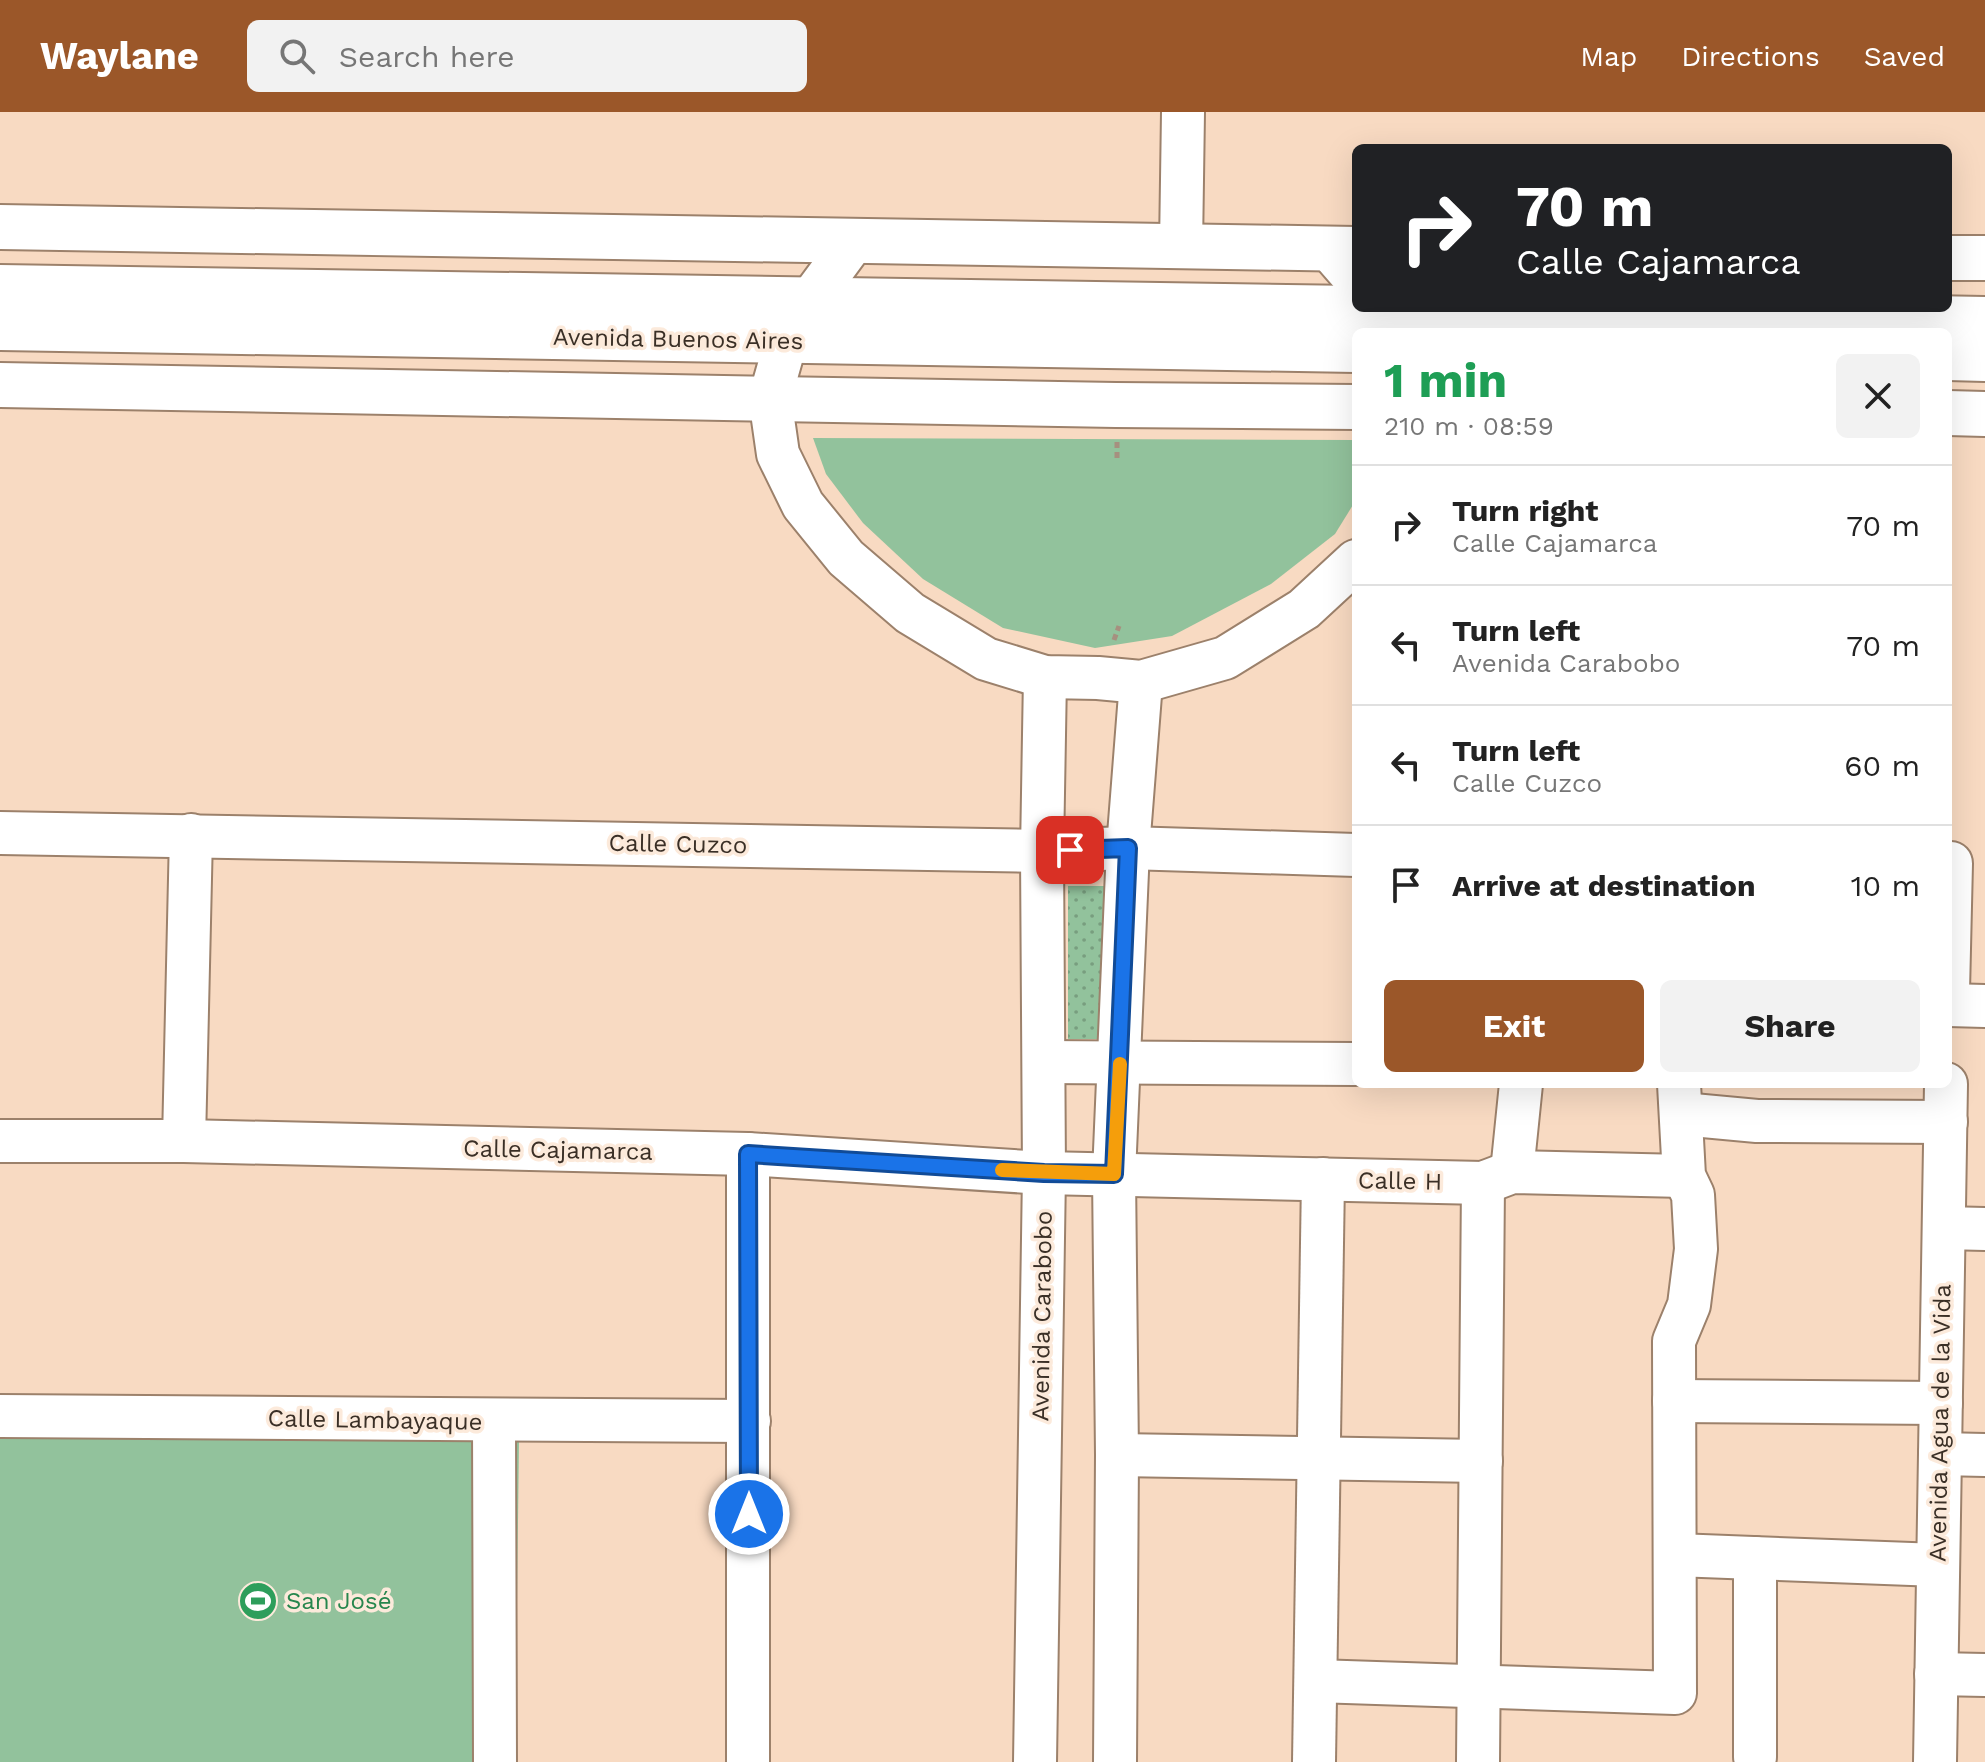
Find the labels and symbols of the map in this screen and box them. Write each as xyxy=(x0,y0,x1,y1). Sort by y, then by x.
street label: Avenida Buenos Aires xyxy=(553,323,803,355)
pin xyxy=(1036,816,1104,884)
street label: Calle Cuzco xyxy=(609,829,747,859)
street label: Calle Cajamarca xyxy=(463,1134,653,1166)
street label: Calle H xyxy=(1358,1166,1442,1196)
street label: Avenida Carabobo xyxy=(1026,1210,1058,1422)
street label: Avenida Agua de la Vida xyxy=(1924,1284,1956,1562)
street label: Calle Lambayaque xyxy=(267,1404,483,1436)
position arrow xyxy=(707,1472,791,1556)
sports icon: San José xyxy=(237,1580,279,1622)
place label: San José xyxy=(286,1587,391,1615)

